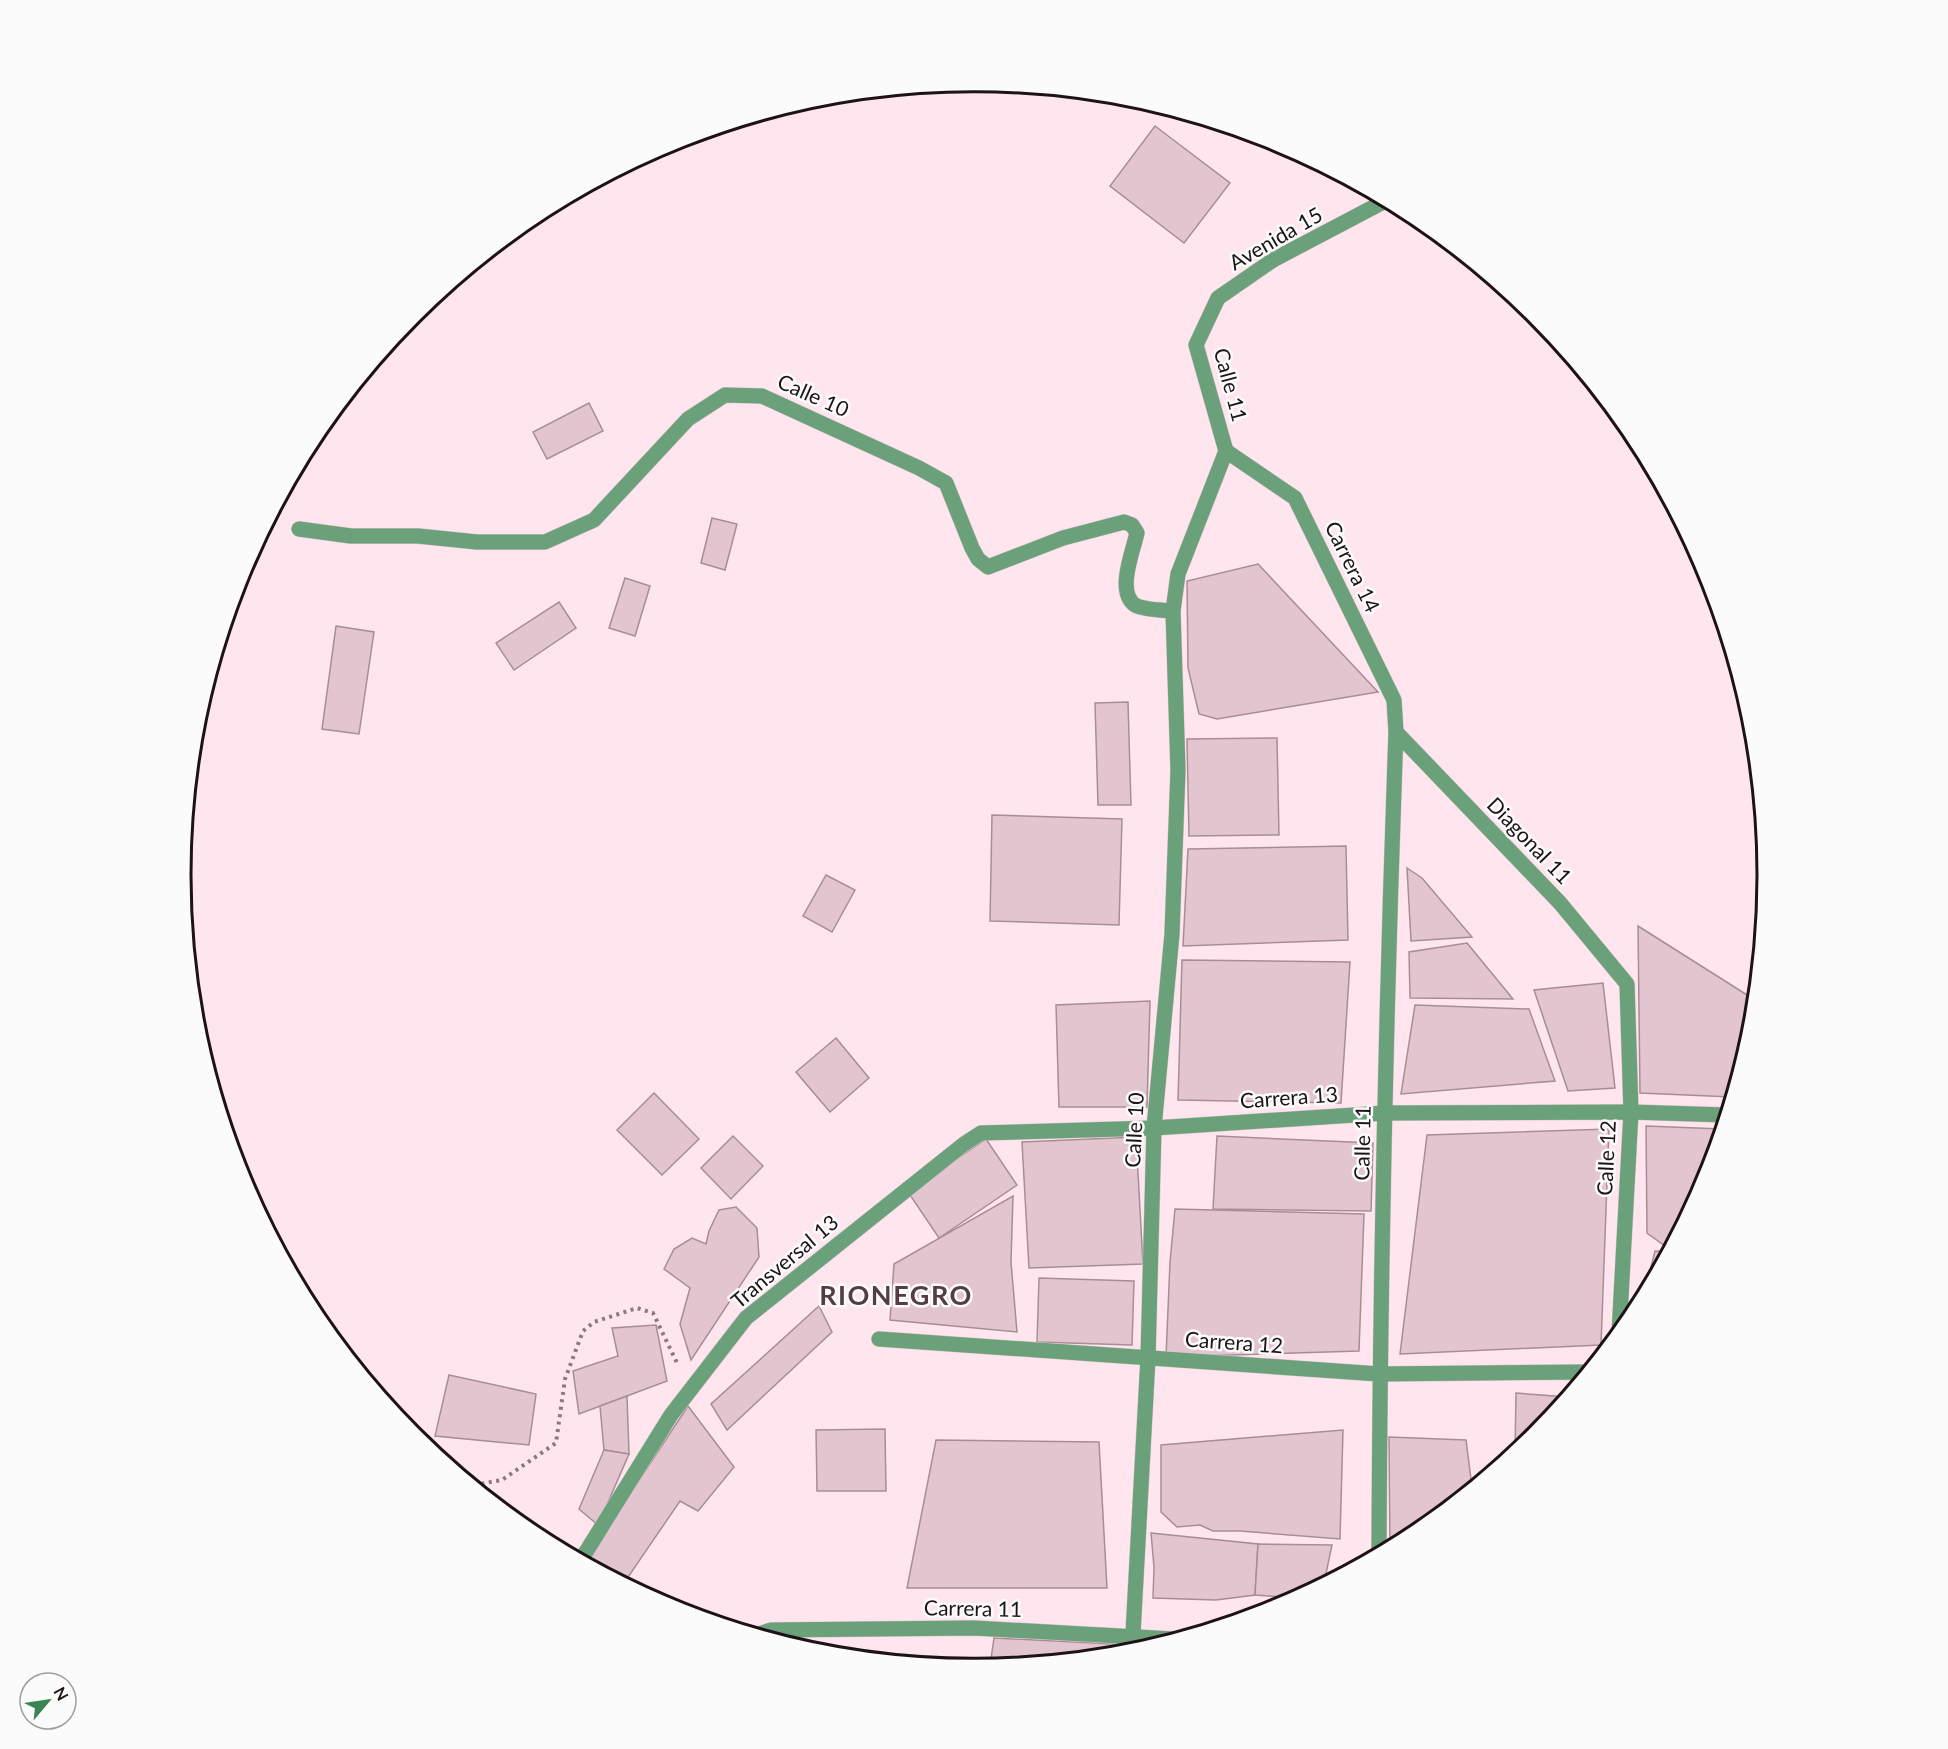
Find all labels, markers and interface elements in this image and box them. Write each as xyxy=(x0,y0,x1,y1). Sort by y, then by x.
street label: Avenida 15 xyxy=(1224,201,1326,274)
street label: Calle 11 xyxy=(1210,345,1253,424)
street label: Calle 10 xyxy=(774,368,853,421)
street label: Carrera 14 xyxy=(1321,517,1386,616)
street label: Diagonal 11 xyxy=(1483,791,1578,888)
street label: Carrera 13 xyxy=(1239,1081,1339,1112)
street label: Calle 10 xyxy=(1119,1092,1148,1168)
street label: Calle 11 xyxy=(1348,1105,1375,1181)
street label: Calle 12 xyxy=(1591,1120,1620,1196)
street label: Transversal 13 xyxy=(725,1209,843,1313)
district label: RIONEGRO xyxy=(819,1278,973,1311)
street label: Carrera 12 xyxy=(1184,1326,1284,1357)
street label: Carrera 11 xyxy=(924,1594,1022,1621)
north arrow xyxy=(18,1671,78,1731)
text: N xyxy=(50,1683,73,1703)

